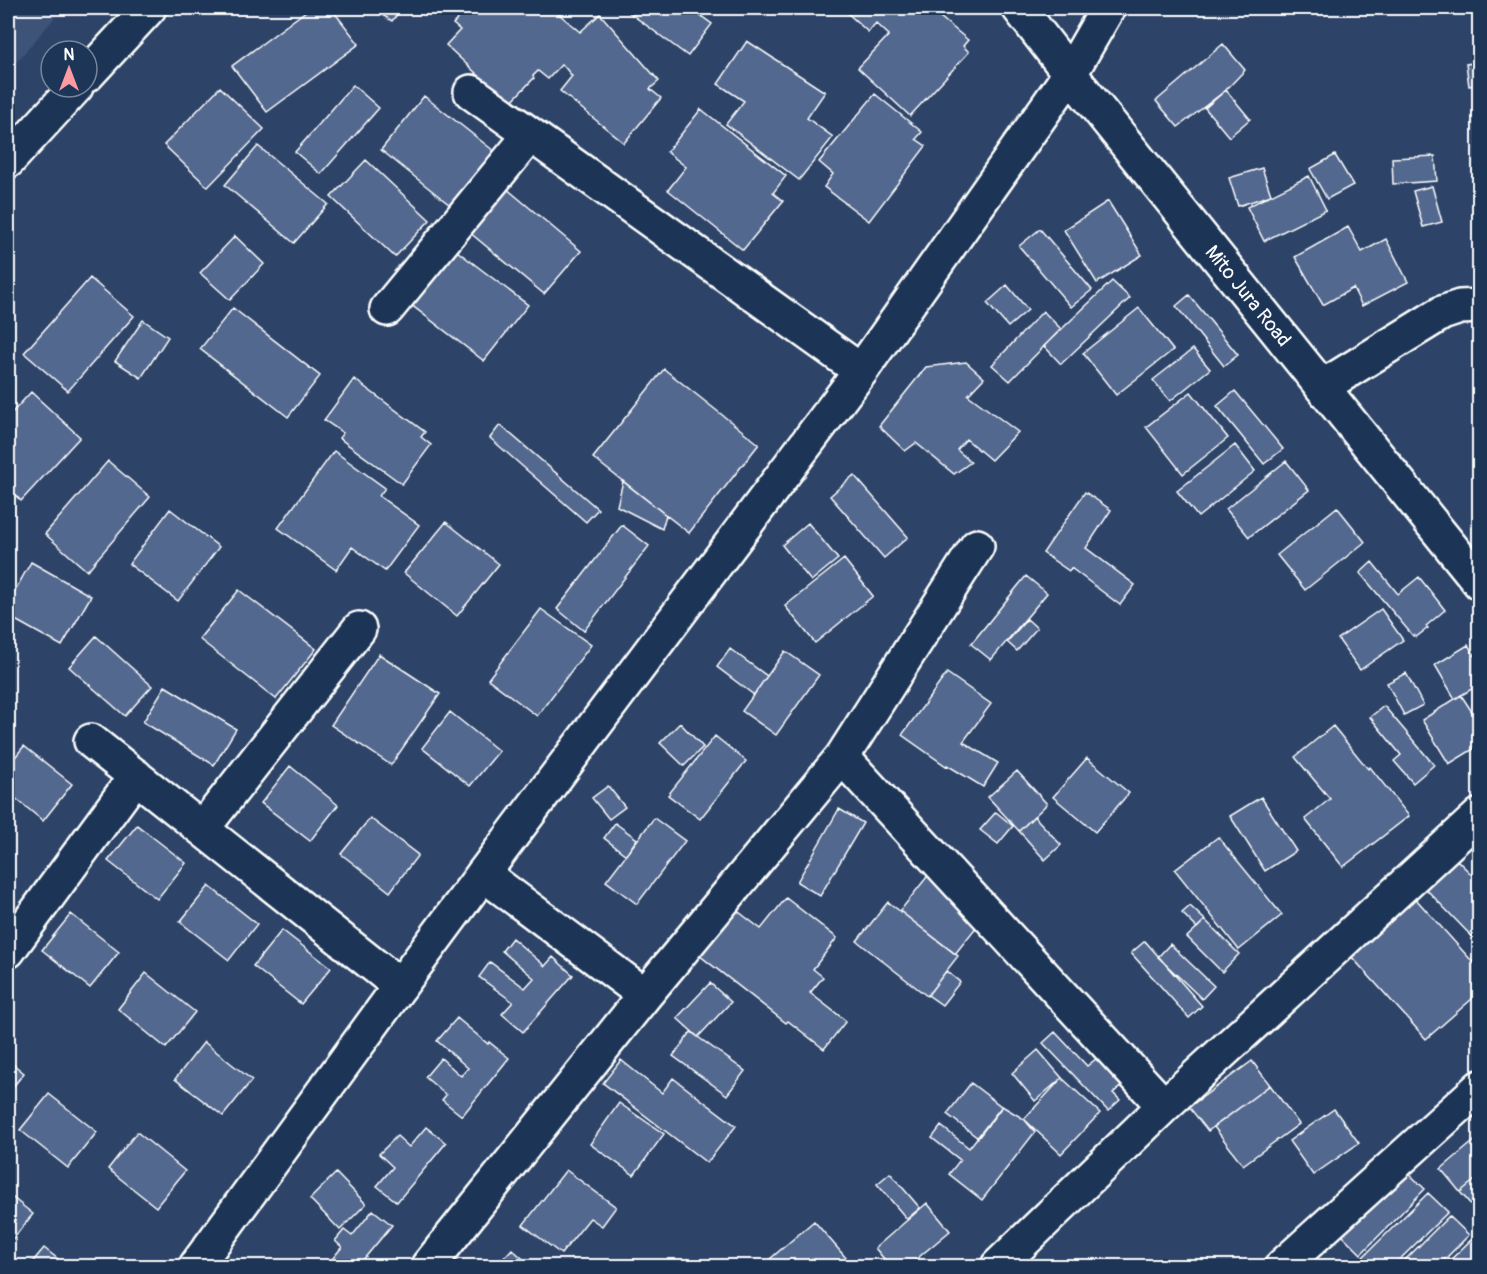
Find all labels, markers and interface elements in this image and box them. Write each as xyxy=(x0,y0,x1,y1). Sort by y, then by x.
north arrow xyxy=(39,39,99,99)
text: N xyxy=(64,45,75,65)
street label: Mito Jura Road xyxy=(1200,240,1296,352)

